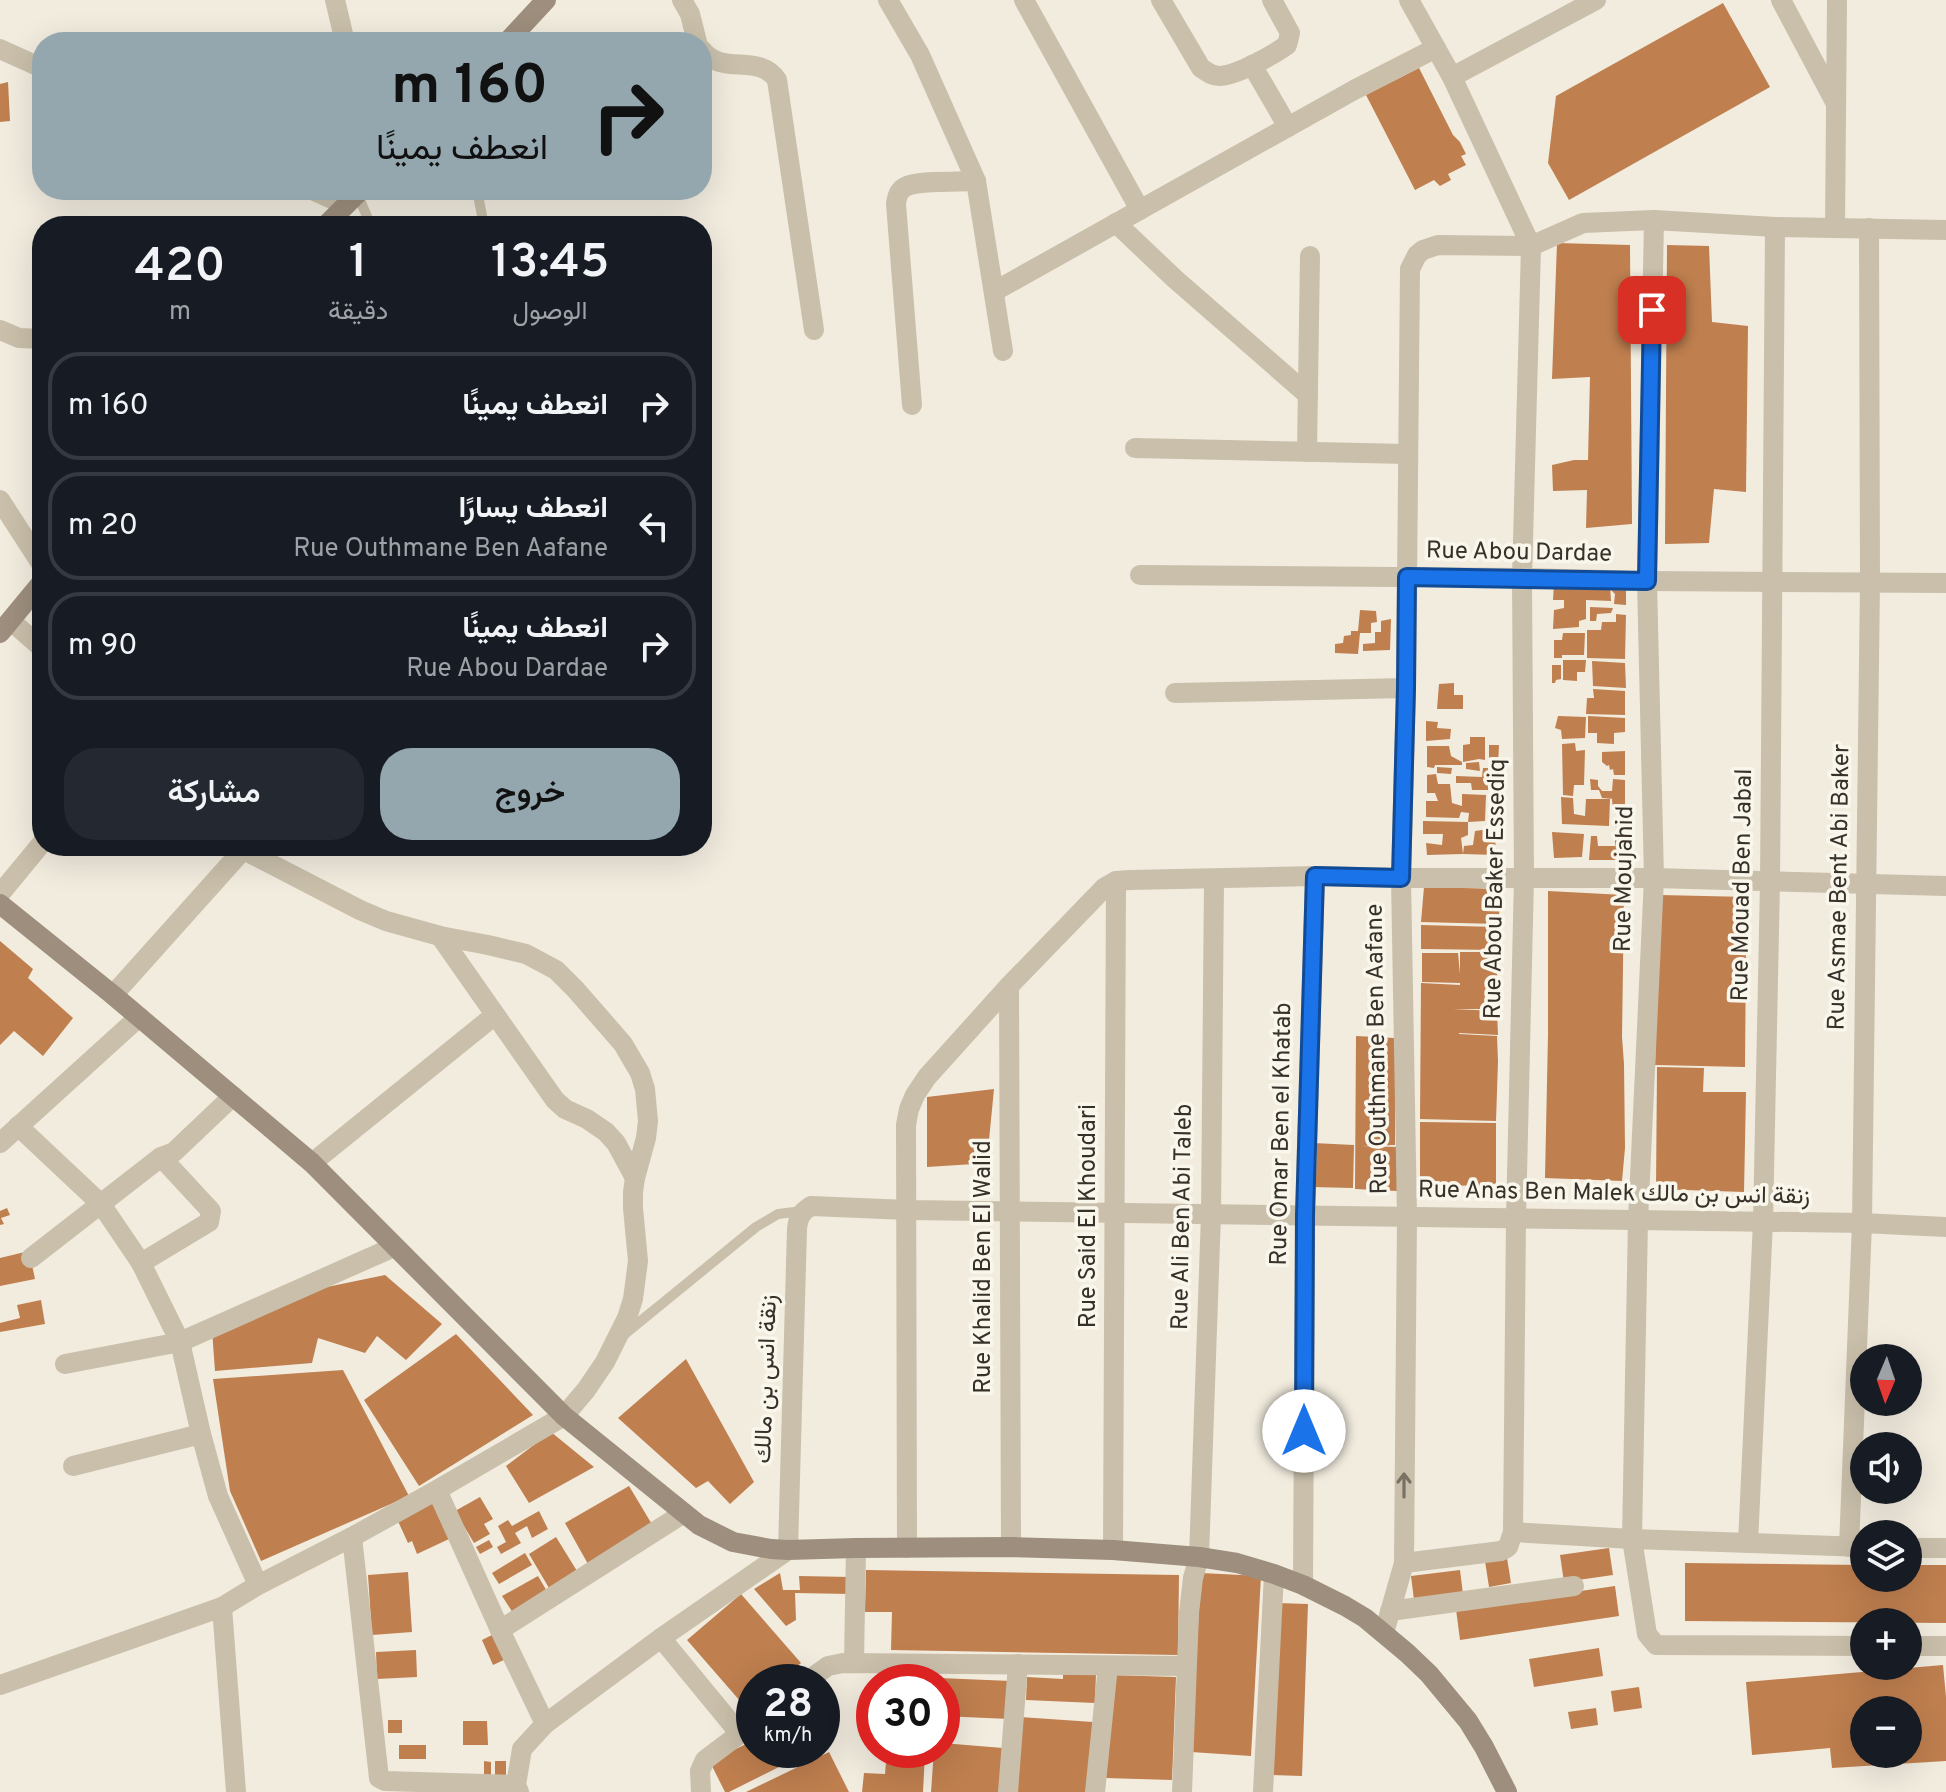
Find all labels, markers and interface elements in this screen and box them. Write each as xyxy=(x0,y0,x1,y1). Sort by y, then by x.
text: 160 m xyxy=(391,53,548,123)
icon: right xyxy=(576,64,680,168)
text: انعطف يمينًا xyxy=(376,127,548,173)
text: 1 xyxy=(349,234,368,294)
text: 13:45 xyxy=(491,234,610,294)
text: 420 xyxy=(134,238,226,298)
pin xyxy=(1618,276,1686,344)
icon: arrive xyxy=(1630,288,1674,332)
text: m xyxy=(169,296,191,329)
text: دقيقة xyxy=(328,296,388,329)
text: الوصول xyxy=(513,296,588,329)
icon: right xyxy=(632,384,676,428)
text: 160 m xyxy=(68,388,149,425)
text: انعطف يمينًا xyxy=(462,388,608,425)
text: انعطف يسارًا xyxy=(459,491,608,528)
icon: left xyxy=(632,504,676,548)
text: 20 m xyxy=(68,508,138,545)
text: Rue Outhmane Ben Aafane xyxy=(293,533,608,566)
street label: Rue Abou Dardae xyxy=(1426,536,1612,570)
text: انعطف يمينًا xyxy=(462,611,608,648)
icon: right xyxy=(632,624,676,668)
text: 90 m xyxy=(68,628,137,665)
text: Rue Abou Dardae xyxy=(406,653,608,686)
street label: Rue Asmae Bent Abi Baker xyxy=(1823,743,1857,1031)
button: مشاركة xyxy=(64,748,364,840)
button: خروج xyxy=(380,748,680,840)
street label: Rue Abou Baker Essediq xyxy=(1479,758,1513,1020)
street label: Rue Mouad Ben Jabal xyxy=(1726,768,1760,1002)
street label: Rue Moujahid xyxy=(1609,806,1641,952)
street label: Rue Outhmane Ben Aafane xyxy=(1360,903,1396,1195)
street label: Rue Omar Ben el Khatab xyxy=(1265,1002,1299,1266)
street label: Rue Ali Ben Abi Taleb xyxy=(1166,1103,1200,1331)
street label: Rue Said El Khoudari xyxy=(1074,1104,1104,1328)
street label: Rue Khalid Ben El Walid xyxy=(969,1140,999,1394)
street label: Rue Anas Ben Malek زنقة انس بن مالك xyxy=(1418,1176,1810,1212)
street label: زنقة انس بن مالك xyxy=(749,1294,785,1464)
north arrow xyxy=(1850,1344,1922,1416)
map controls xyxy=(1850,1344,1922,1768)
position arrow xyxy=(1262,1389,1346,1473)
button: sound xyxy=(1850,1432,1922,1504)
one-way arrow xyxy=(1396,1472,1412,1499)
button: layers xyxy=(1850,1520,1922,1592)
button: + xyxy=(1850,1608,1922,1680)
speed limit sign: 30 xyxy=(856,1664,960,1768)
text: 28 xyxy=(763,1681,813,1731)
button: − xyxy=(1850,1696,1922,1768)
text: km/h xyxy=(764,1723,812,1749)

